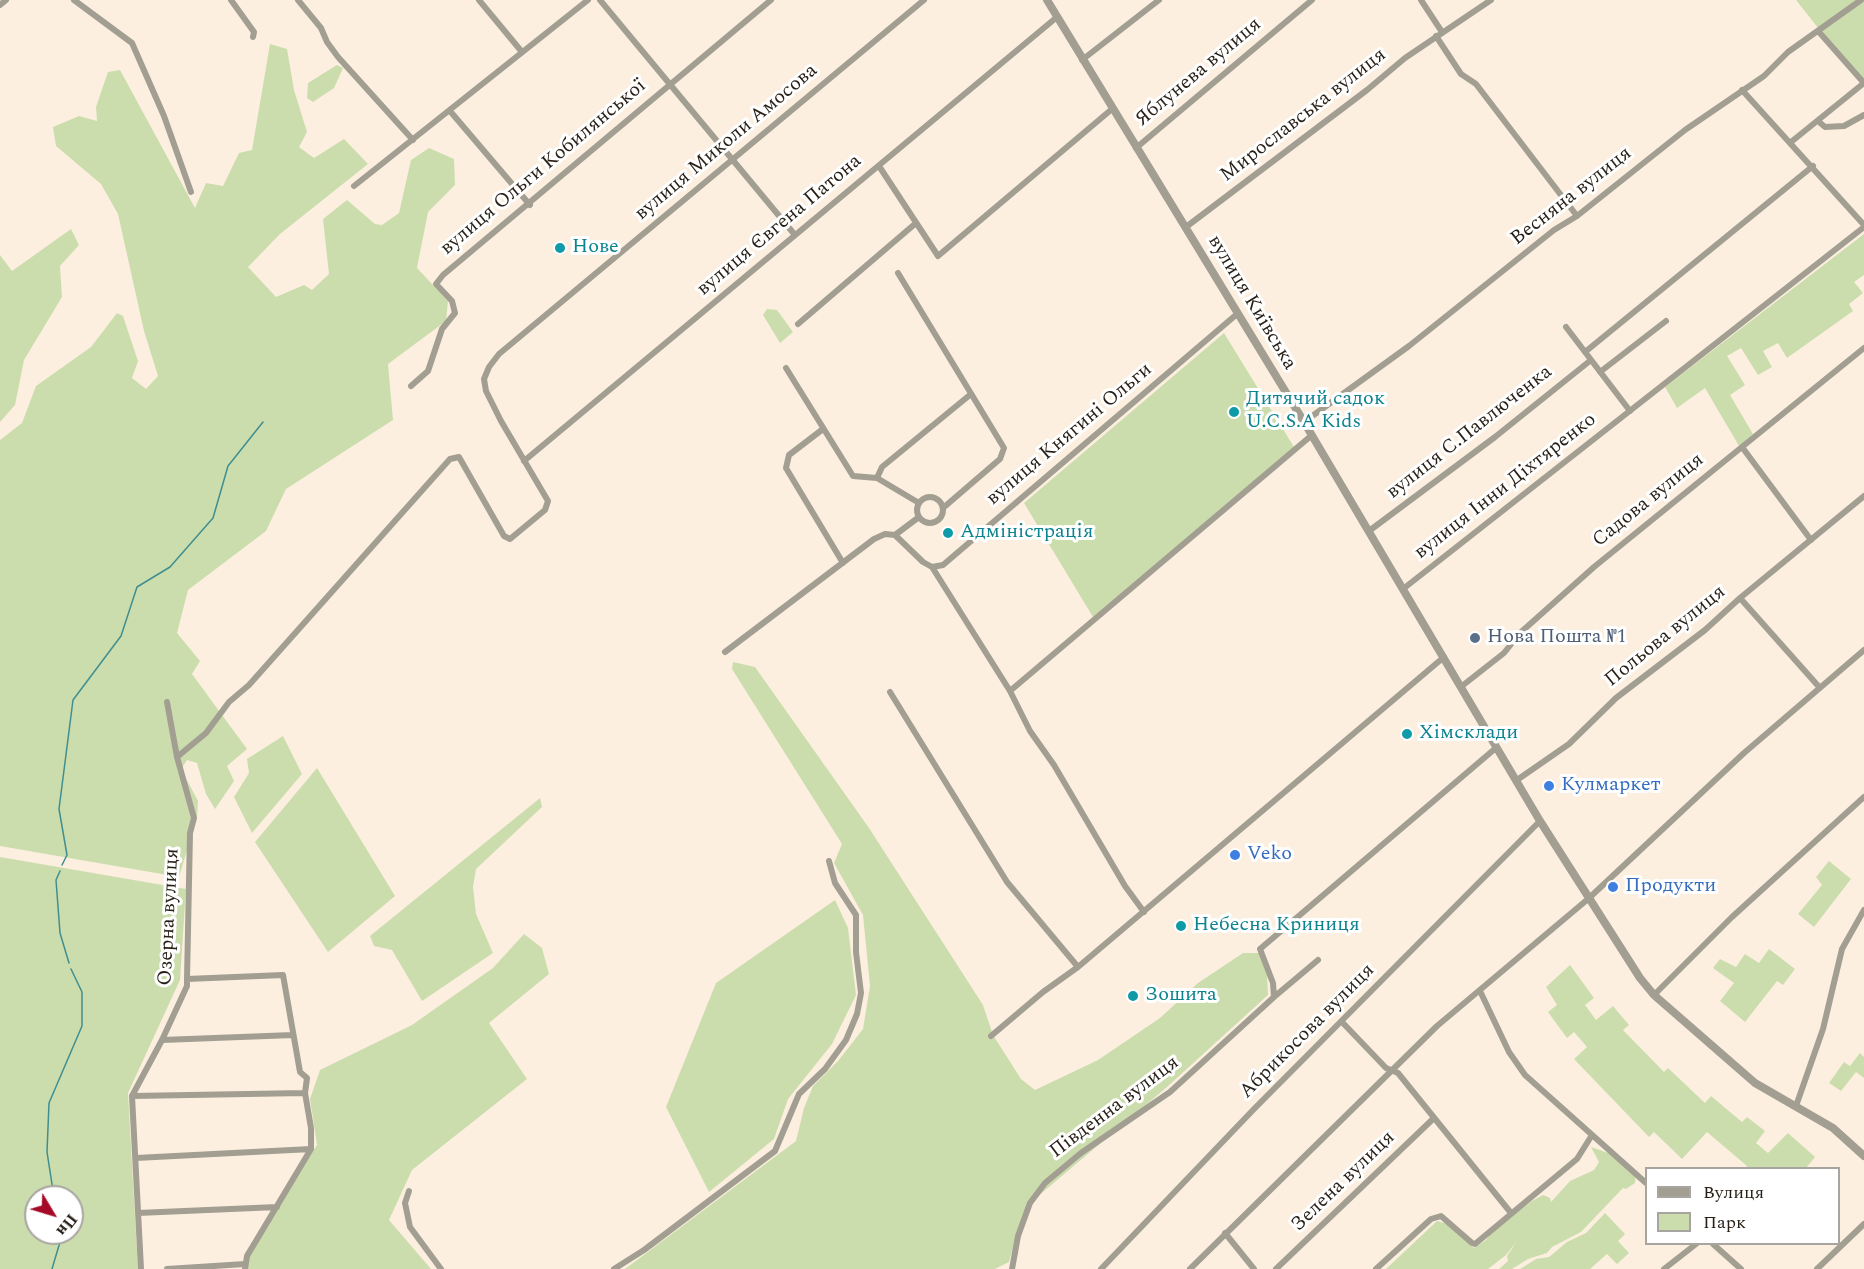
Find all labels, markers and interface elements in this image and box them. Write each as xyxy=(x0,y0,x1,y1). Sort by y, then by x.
street label: Яблунева вулиця xyxy=(1131,13,1267,133)
street label: Мирославська вулиця xyxy=(1216,44,1392,188)
street label: вулиця Миколи Амосова xyxy=(631,60,823,226)
street label: вулиця Ольги Кобилянської xyxy=(436,75,652,261)
street label: Весняна вулиця xyxy=(1507,142,1637,252)
street label: вулиця Євгена Патона xyxy=(693,150,867,302)
street label: вулиця Київська xyxy=(1201,231,1301,375)
place label: Нове xyxy=(572,236,619,260)
marker: Нове xyxy=(553,241,567,255)
street label: вулиця Княгині Ольги xyxy=(982,359,1158,511)
street label: вулиця С.Павлюченка xyxy=(1382,361,1558,505)
place label: Дитячий садок U.C.S.A Kids xyxy=(1246,388,1385,435)
marker: Дитячий садок U.C.S.A Kids xyxy=(1227,405,1241,419)
street label: вулиця Інни Діхтяренко xyxy=(1410,409,1602,565)
street label: Садова вулиця xyxy=(1589,449,1709,553)
place label: Адміністрація xyxy=(960,521,1094,545)
marker: Адміністрація xyxy=(941,526,955,540)
street label: Польова вулиця xyxy=(1601,581,1731,693)
place label: Нова Пошта №1 xyxy=(1487,626,1626,650)
marker: Нова Пошта №1 xyxy=(1468,631,1482,645)
place label: Хімсклади xyxy=(1419,722,1518,746)
marker: Хімсклади xyxy=(1400,727,1414,741)
place label: Кулмаркет xyxy=(1561,774,1661,798)
marker: Кулмаркет xyxy=(1542,779,1556,793)
place label: Veko xyxy=(1247,843,1292,867)
street label: Озерна вулиця xyxy=(154,848,186,986)
marker: Veko xyxy=(1228,848,1242,862)
place label: Продукти xyxy=(1625,875,1716,899)
marker: Продукти xyxy=(1606,880,1620,894)
place label: Небесна Криниця xyxy=(1193,914,1360,938)
marker: Небесна Криниця xyxy=(1174,919,1188,933)
street label: Абрикосова вулиця xyxy=(1235,959,1381,1105)
place label: Зошита xyxy=(1145,984,1217,1008)
marker: Зошита xyxy=(1126,989,1140,1003)
street label: Південна вулиця xyxy=(1046,1052,1184,1164)
street label: Зелена вулиця xyxy=(1287,1127,1401,1237)
legend xyxy=(1645,1167,1840,1245)
text: Вулиця xyxy=(1703,1179,1764,1206)
north arrow xyxy=(24,1185,84,1245)
text: Пн xyxy=(50,1208,83,1241)
text: Парк xyxy=(1703,1209,1746,1236)

